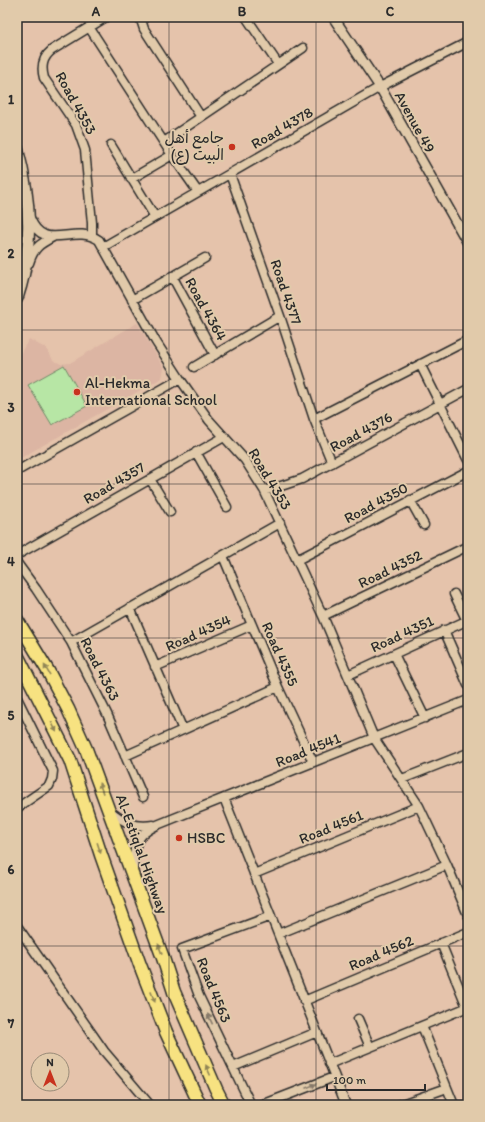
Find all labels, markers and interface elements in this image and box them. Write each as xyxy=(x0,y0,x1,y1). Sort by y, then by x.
text: A xyxy=(91,4,101,19)
text: B xyxy=(238,4,247,19)
text: C xyxy=(386,4,395,19)
street label: Road 4353 xyxy=(51,68,101,138)
street label: Avenue 49 xyxy=(391,88,439,156)
text: 1 xyxy=(8,92,14,107)
street label: Road 4378 xyxy=(248,103,316,153)
place label: جامع أهل البيت (ع) xyxy=(165,129,224,165)
marker: جامع أهل البيت (ع) xyxy=(227,142,237,152)
text: 2 xyxy=(8,246,15,261)
street label: Road 4377 xyxy=(266,257,306,327)
street label: Road 4364 xyxy=(181,274,231,344)
place label: Al-Hekma International School xyxy=(85,374,218,409)
marker: Al-Hekma International School xyxy=(72,387,82,397)
text: 3 xyxy=(7,400,15,415)
street label: Road 4376 xyxy=(327,408,395,456)
street label: Road 4353 xyxy=(245,445,295,513)
street label: Road 4357 xyxy=(80,458,149,508)
street label: Road 4350 xyxy=(341,479,411,527)
street label: Road 4352 xyxy=(355,546,425,592)
text: 4 xyxy=(7,554,15,569)
street label: Road 4354 xyxy=(162,611,234,655)
street label: Road 4351 xyxy=(368,612,437,656)
street label: Road 4355 xyxy=(258,619,302,689)
street label: Road 4363 xyxy=(76,634,124,704)
one-way arrow xyxy=(43,664,50,675)
text: 5 xyxy=(8,708,15,723)
one-way arrow xyxy=(51,721,57,733)
street label: Road 4541 xyxy=(273,729,343,771)
one-way arrow xyxy=(97,781,103,793)
street label: Al-Estiqlal Highway xyxy=(112,792,172,916)
street label: Road 4561 xyxy=(296,806,366,848)
place label: HSBC xyxy=(187,829,226,847)
marker: HSBC xyxy=(174,833,184,843)
one-way arrow xyxy=(96,843,102,855)
text: 6 xyxy=(8,862,15,877)
street label: Road 4562 xyxy=(346,931,416,975)
one-way arrow xyxy=(156,943,162,955)
street label: Road 4563 xyxy=(193,955,235,1025)
one-way arrow xyxy=(150,991,156,1003)
one-way arrow xyxy=(207,1014,213,1025)
text: 7 xyxy=(7,1016,15,1031)
north arrow xyxy=(30,1052,70,1092)
text: N xyxy=(46,1056,54,1069)
one-way arrow xyxy=(205,1064,211,1075)
scale bar xyxy=(327,1066,425,1092)
text: 100 m xyxy=(333,1073,366,1087)
one-way arrow xyxy=(306,1082,318,1088)

